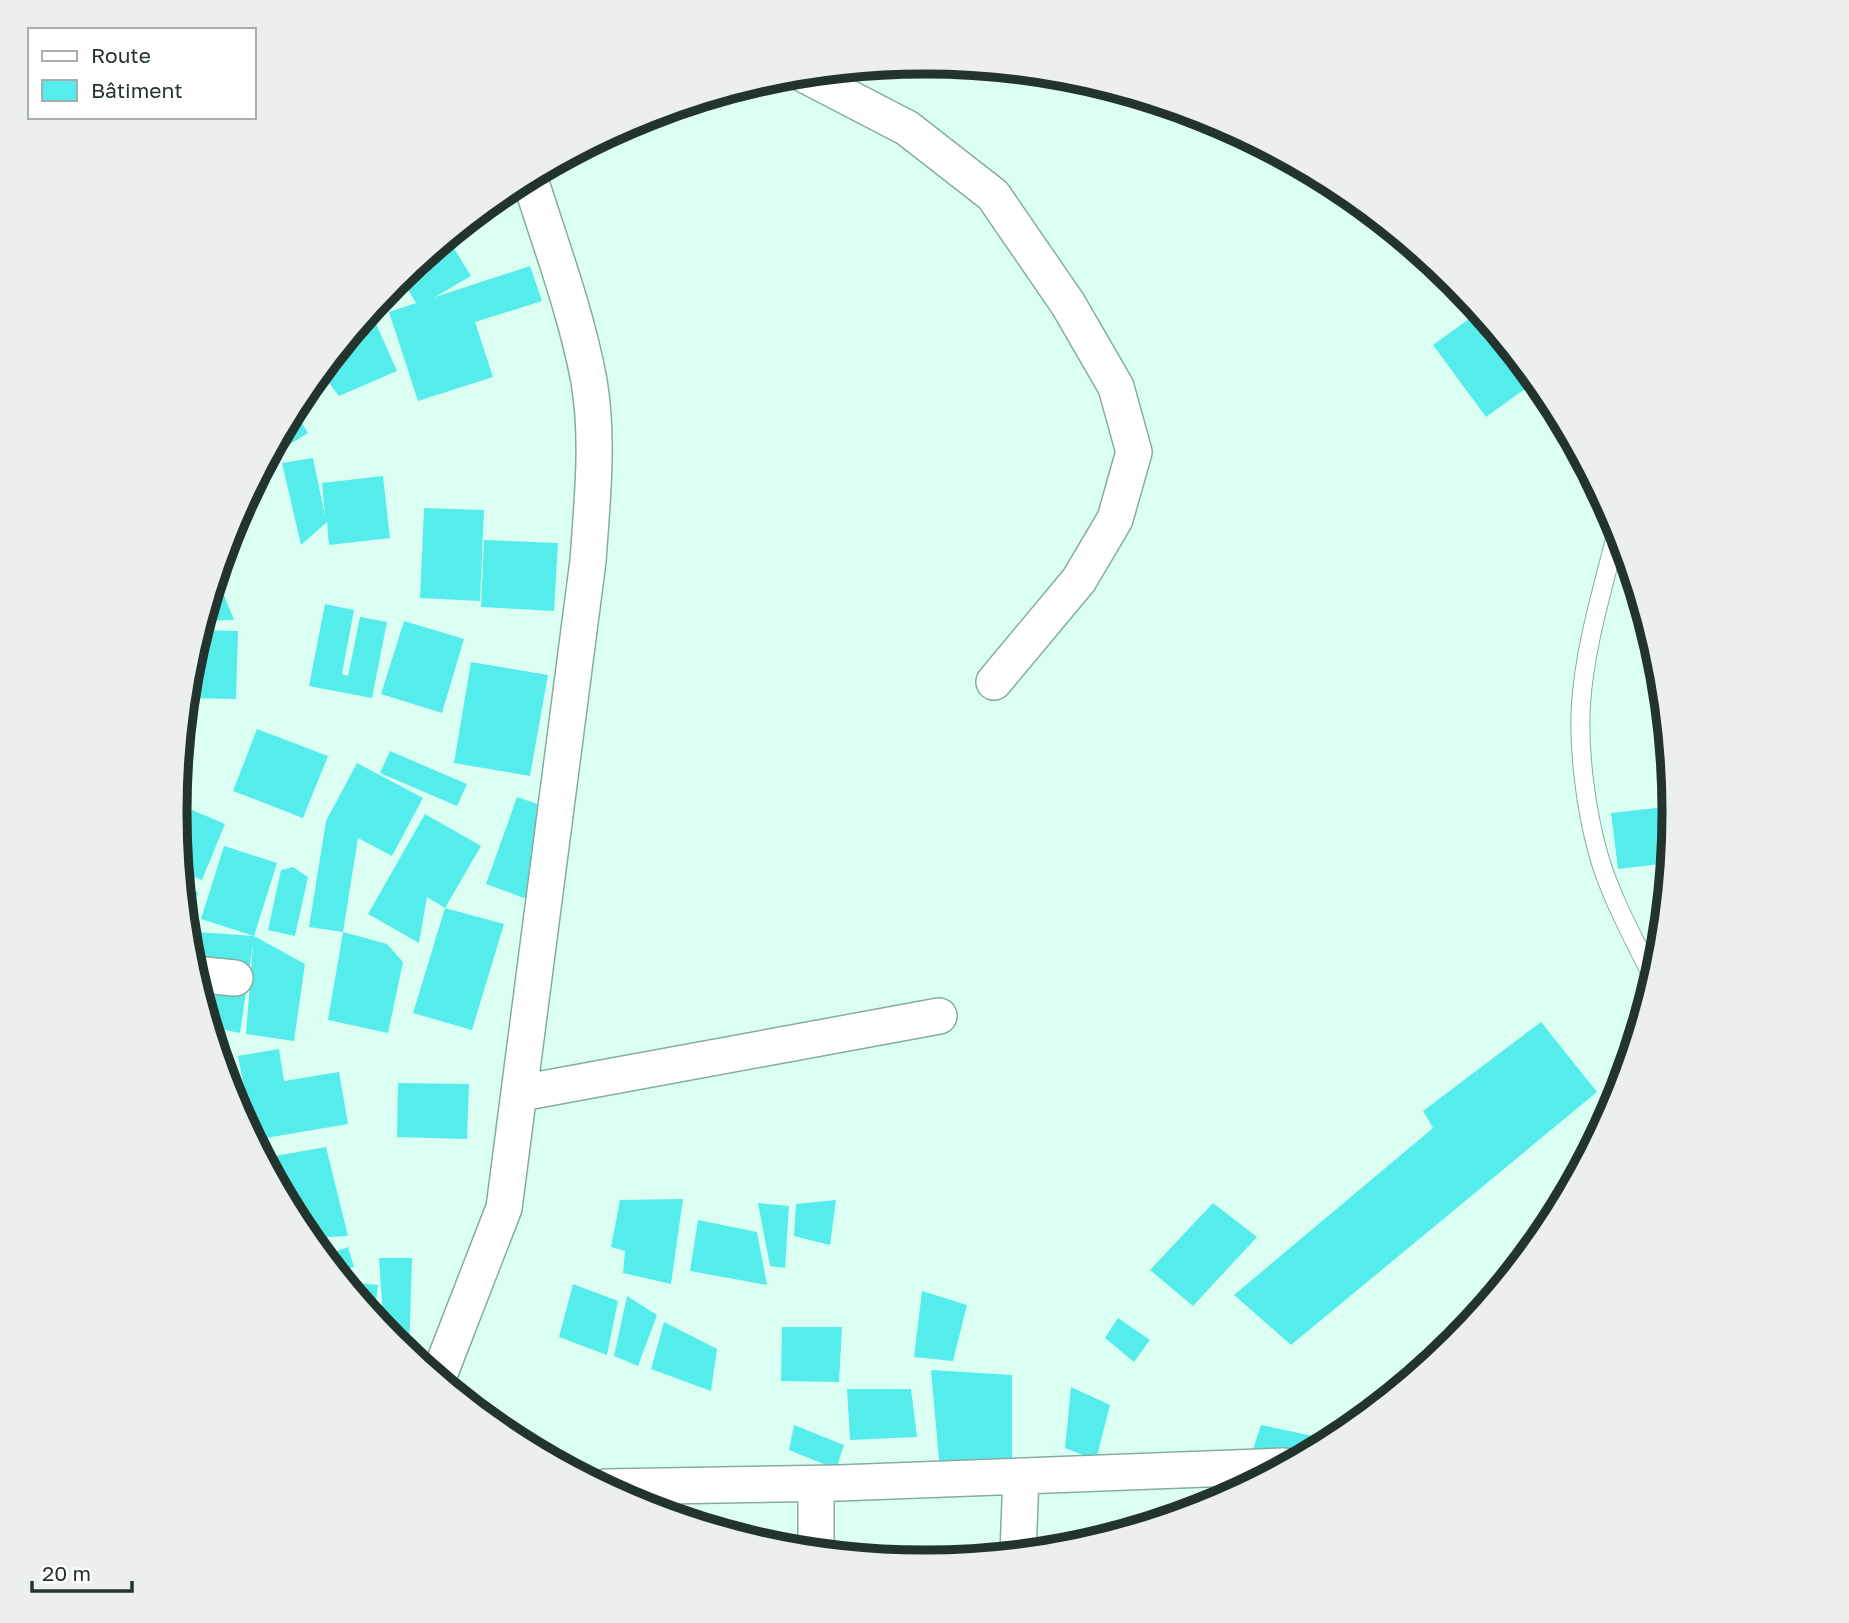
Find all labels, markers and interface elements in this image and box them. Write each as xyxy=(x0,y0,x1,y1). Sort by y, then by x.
legend xyxy=(28,28,256,119)
text: Route xyxy=(91,42,151,68)
text: Bâtiment xyxy=(91,77,183,103)
scale bar xyxy=(32,1550,131,1594)
text: 20 m xyxy=(42,1560,91,1586)

